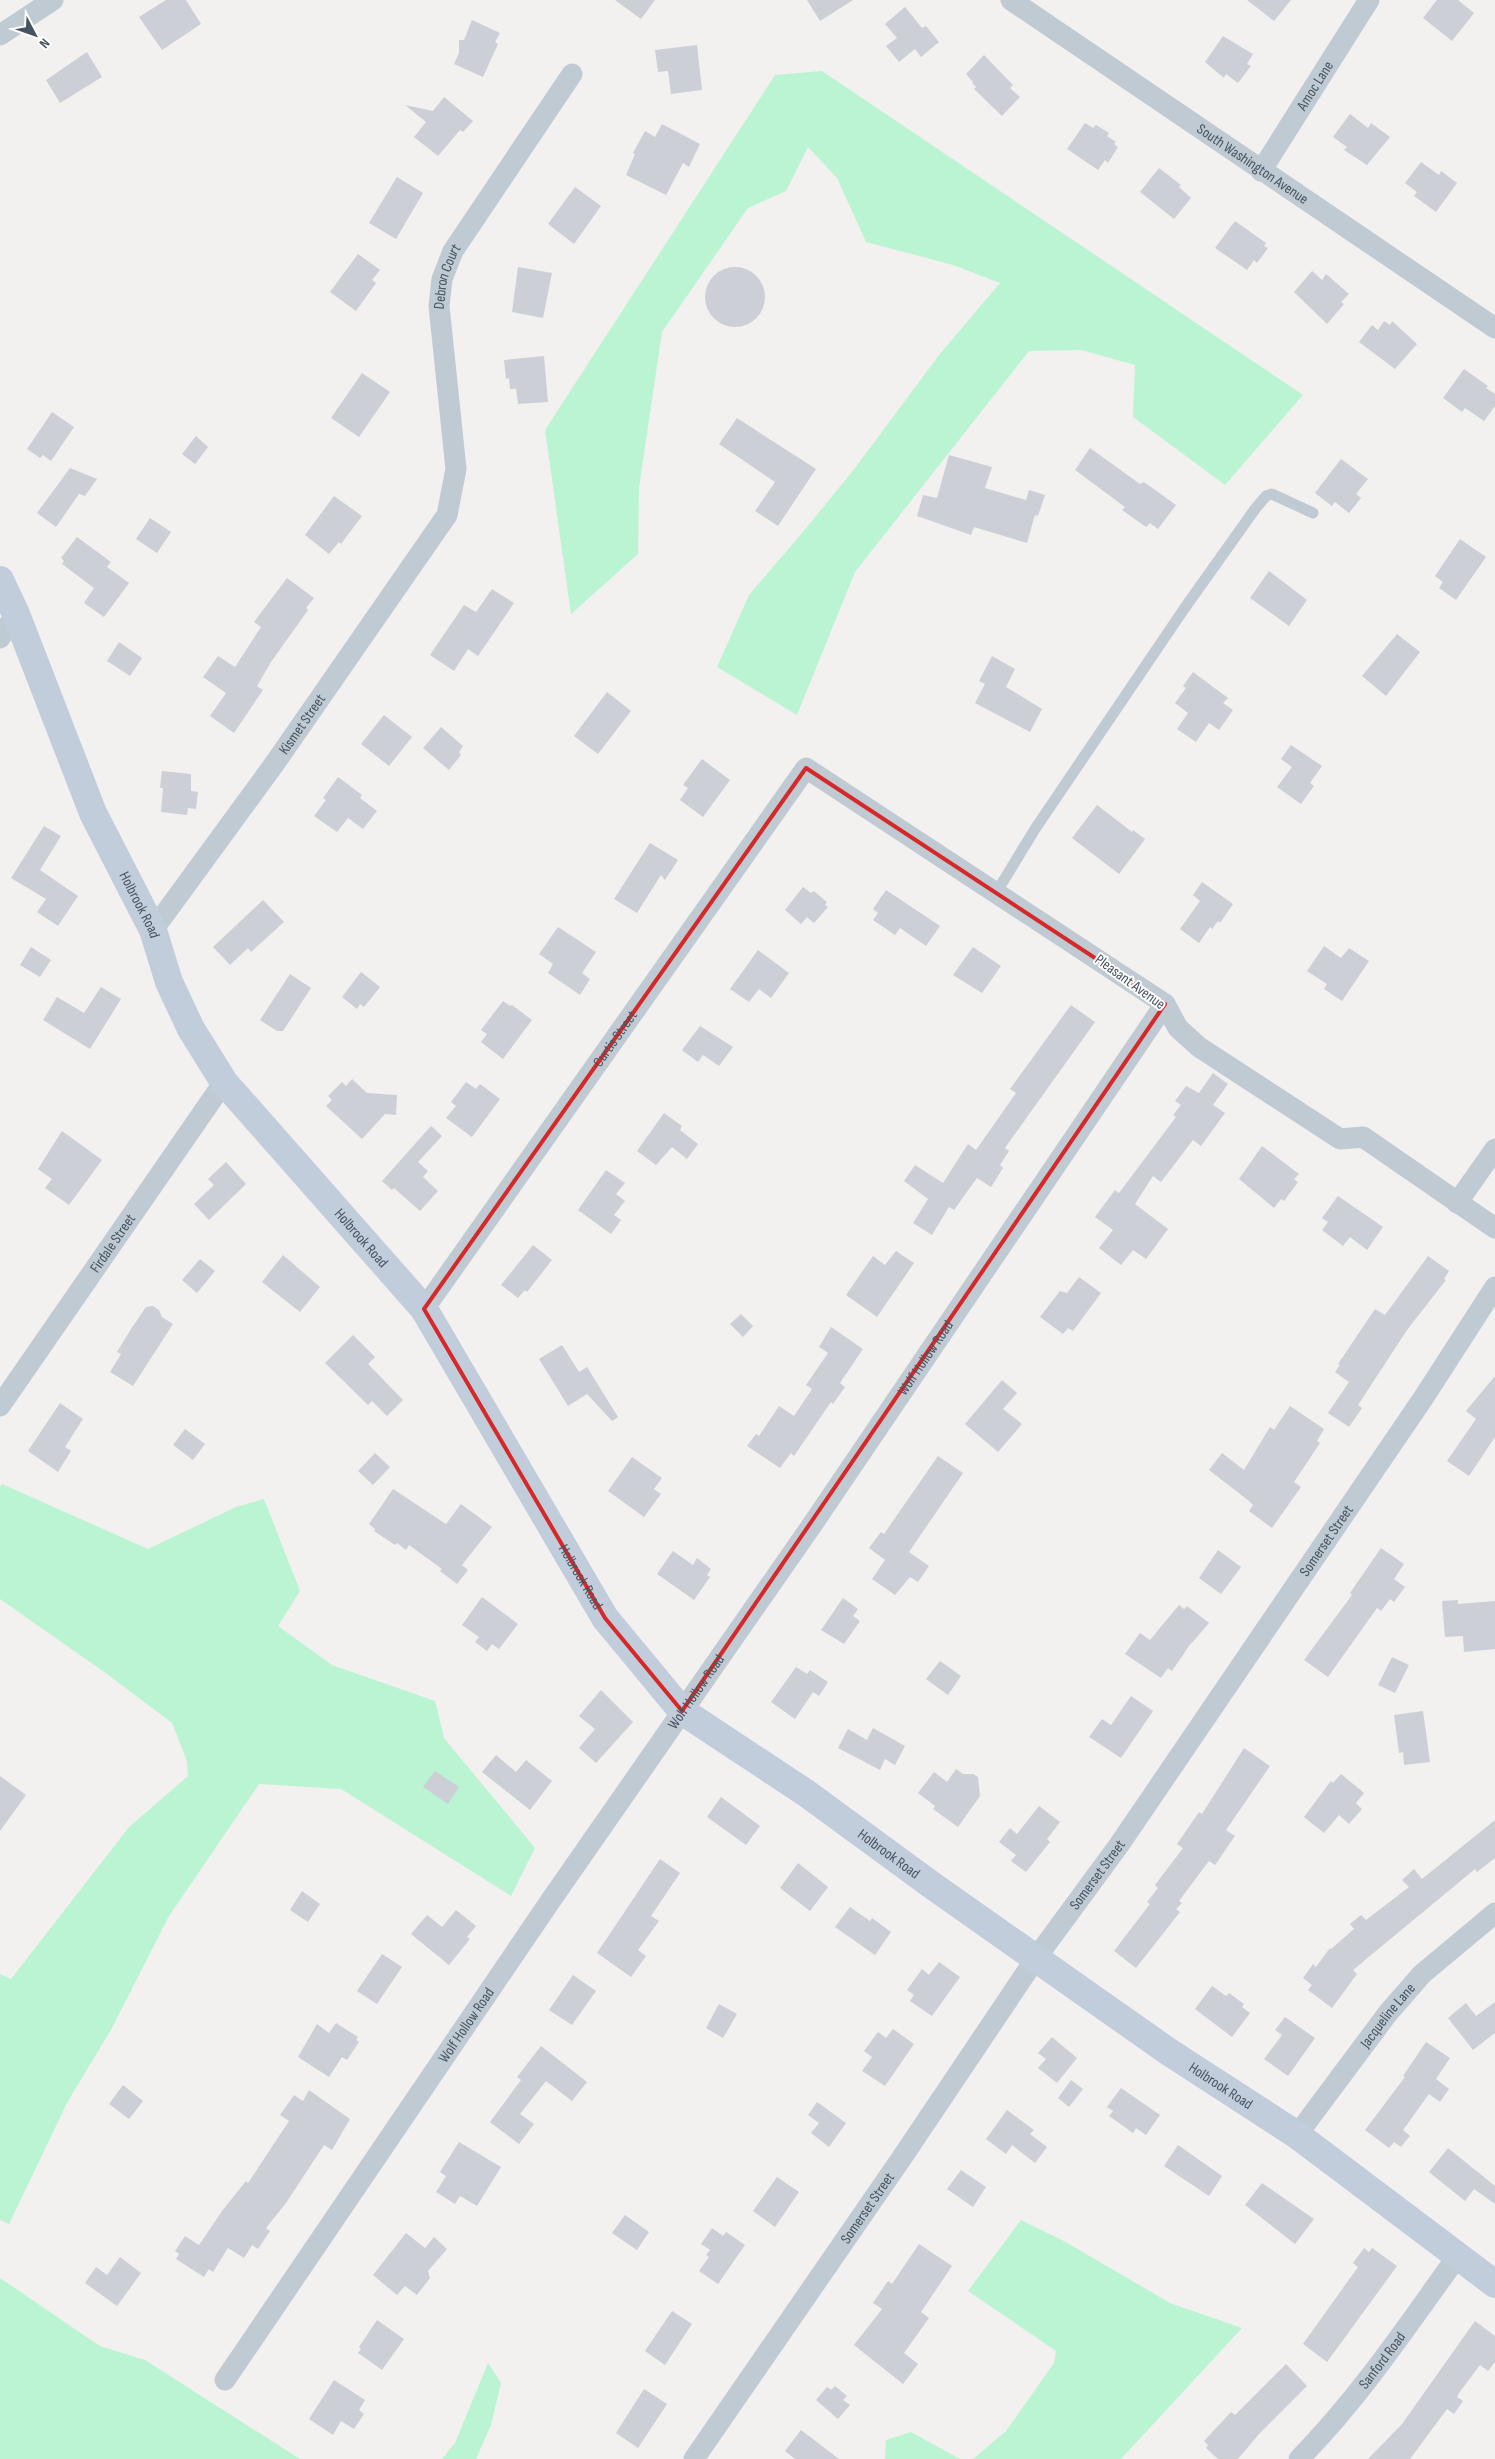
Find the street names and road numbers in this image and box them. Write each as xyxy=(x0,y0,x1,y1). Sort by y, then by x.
street label: Amoc Lane xyxy=(1292,57,1338,115)
street label: South Washington Avenue xyxy=(1193,119,1312,208)
street label: Debron Court xyxy=(429,239,465,310)
street label: Kismet Street xyxy=(274,690,330,758)
street label: Holbrook Road xyxy=(115,868,164,940)
street label: Pleasant Avenue xyxy=(1091,950,1169,1014)
street label: Curtis Street xyxy=(588,1006,642,1071)
street label: Holbrook Road xyxy=(330,1204,393,1271)
street label: Firdale Street xyxy=(86,1210,140,1276)
street label: Wolf Hollow Road xyxy=(893,1317,957,1399)
street label: Somerset Street xyxy=(1295,1501,1357,1580)
street label: Holbrook Road xyxy=(554,1541,607,1613)
street label: Wolf Hollow Road xyxy=(663,1651,729,1733)
street label: Holbrook Road xyxy=(854,1825,924,1883)
street label: Somerset Street xyxy=(1065,1836,1130,1914)
street label: Jacqueline Lane xyxy=(1355,1979,1419,2052)
street label: Wolf Hollow Road xyxy=(434,1984,498,2066)
street label: Holbrook Road xyxy=(1185,2058,1257,2113)
street label: Somerset Street xyxy=(836,2168,899,2247)
street label: Sanford Road xyxy=(1354,2328,1410,2393)

